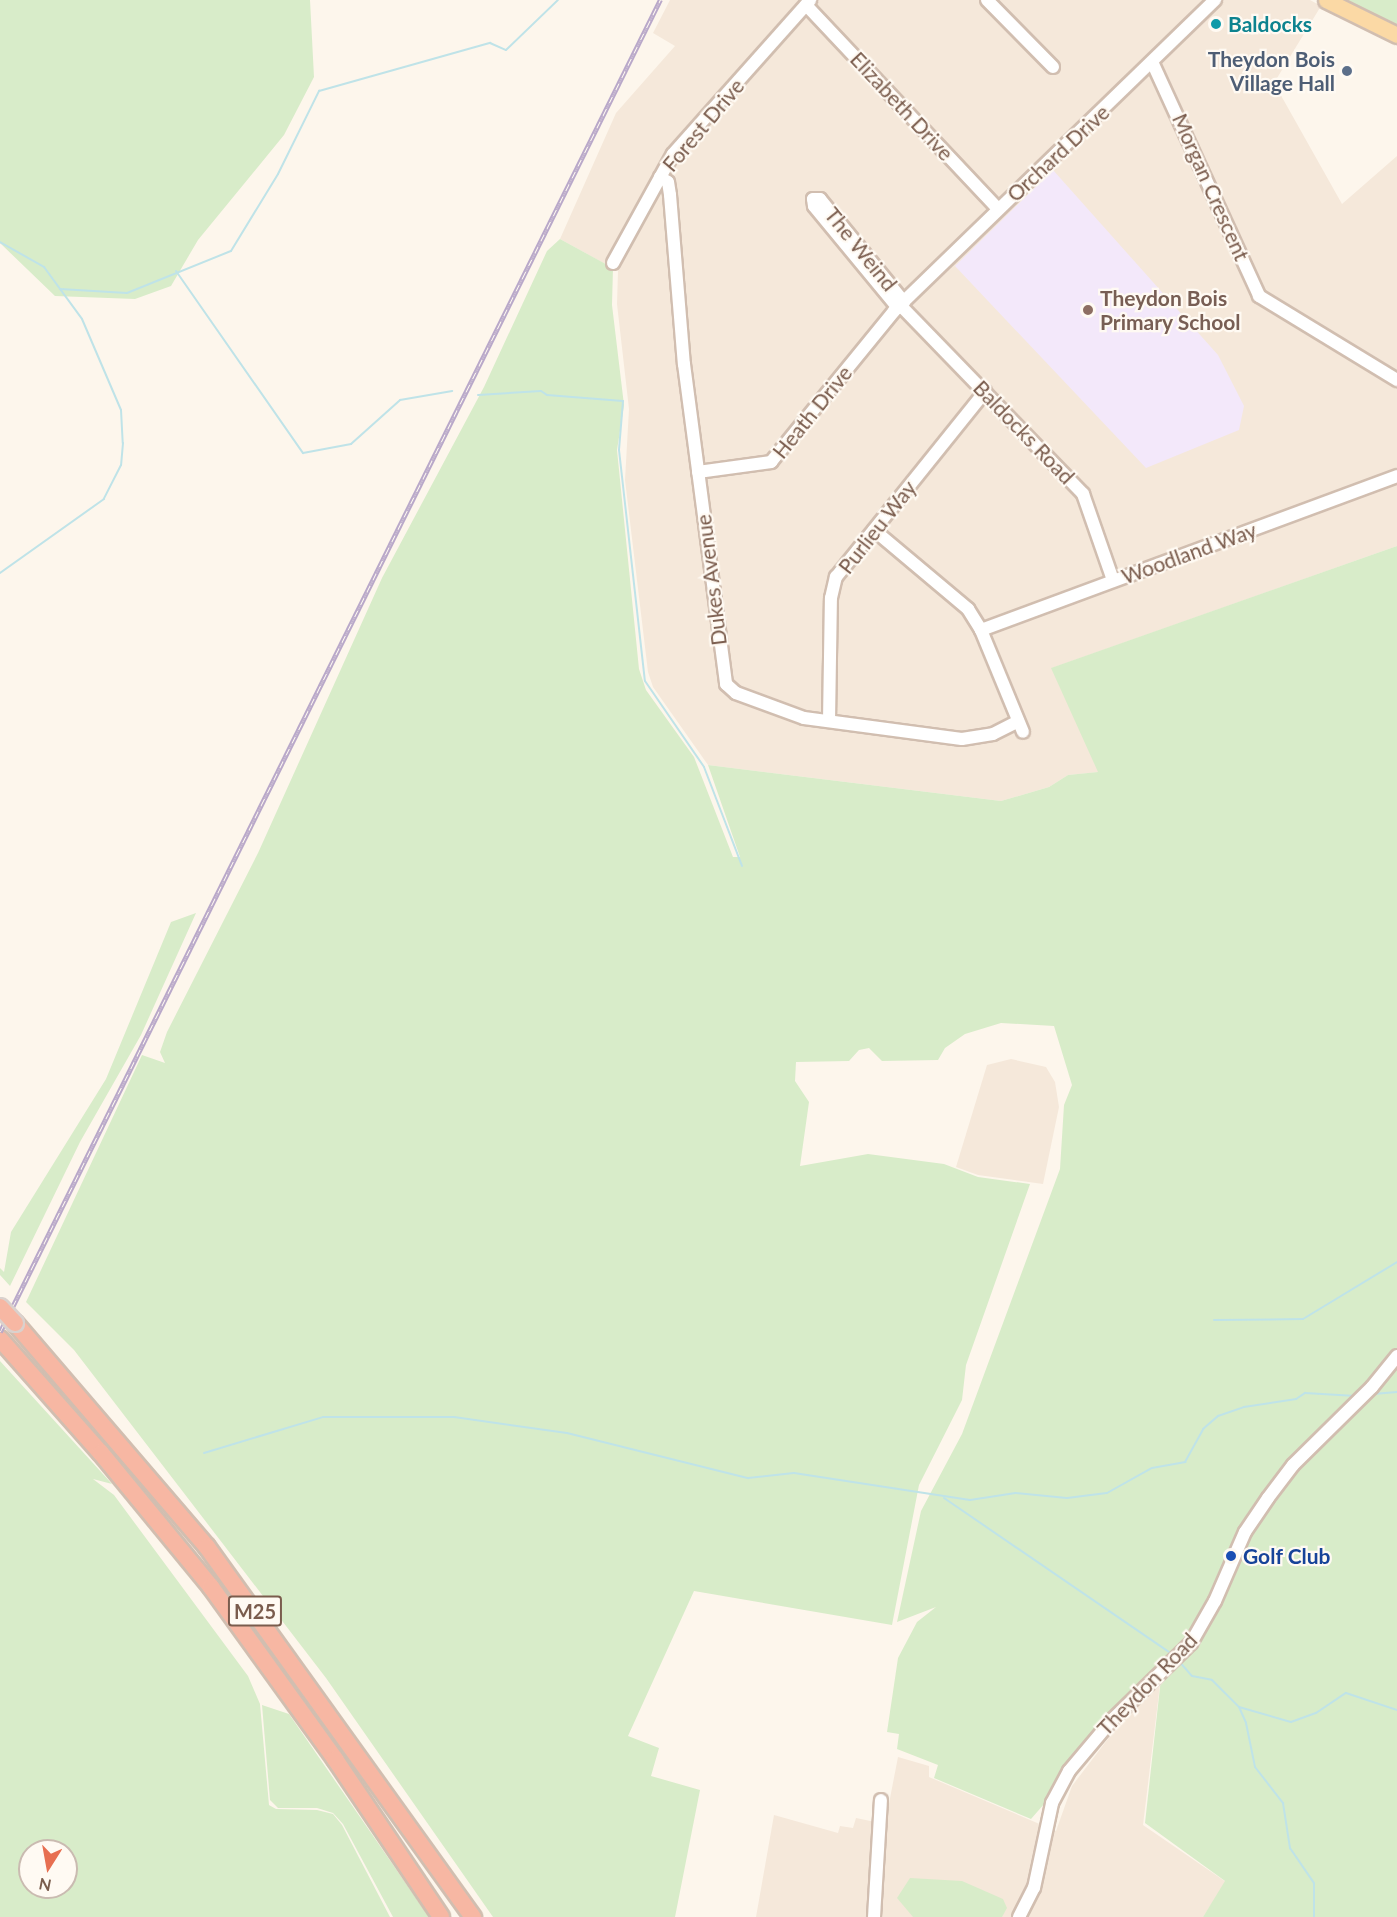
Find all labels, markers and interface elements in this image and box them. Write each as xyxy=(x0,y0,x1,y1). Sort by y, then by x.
place label: Baldocks xyxy=(1228,11,1312,37)
marker: Baldocks xyxy=(1209,17,1223,31)
street label: Elizabeth Drive xyxy=(845,46,959,166)
place label: Theydon Bois Village Hall xyxy=(1208,46,1335,96)
marker: Theydon Bois Village Hall xyxy=(1340,64,1354,78)
street label: Forest Drive xyxy=(657,74,749,176)
street label: Orchard Drive xyxy=(1002,99,1114,207)
street label: Morgan Crescent xyxy=(1167,110,1255,264)
street label: The Weind xyxy=(820,202,902,296)
place label: Theydon Bois Primary School xyxy=(1100,285,1241,335)
marker: Theydon Bois Primary School xyxy=(1081,303,1095,317)
street label: Heath Drive xyxy=(767,361,857,463)
street label: Baldocks Road xyxy=(968,375,1080,489)
street label: Purlieu Way xyxy=(833,475,921,579)
street label: Dukes Avenue xyxy=(690,513,732,647)
street label: Woodland Way xyxy=(1118,517,1260,589)
place label: Golf Club xyxy=(1243,1543,1331,1569)
marker: Golf Club xyxy=(1224,1549,1238,1563)
road number: M25 xyxy=(226,1594,284,1628)
street label: Theydon Road xyxy=(1092,1628,1202,1740)
north arrow xyxy=(18,1839,78,1899)
text: N xyxy=(37,1875,53,1896)

